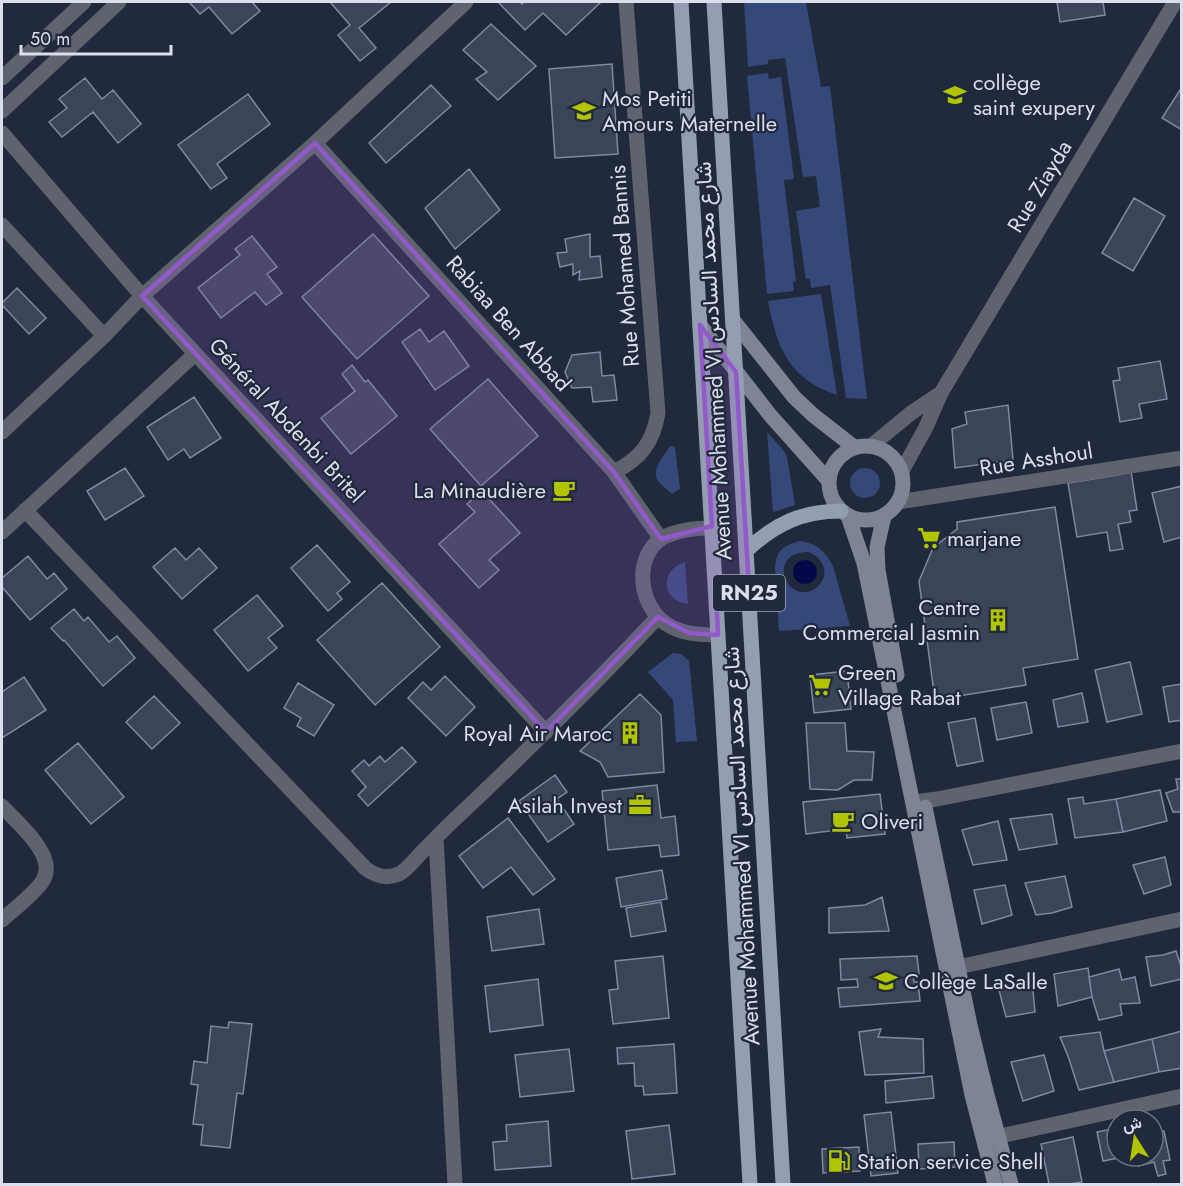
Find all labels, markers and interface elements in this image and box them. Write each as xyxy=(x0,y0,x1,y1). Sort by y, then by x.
scale bar xyxy=(21,18,171,56)
text: 50 m xyxy=(30,26,70,52)
place label: collège saint exupery xyxy=(973,66,1095,123)
place label: Mos Petiti Amours Maternelle xyxy=(602,82,777,139)
school or university icon: collège saint exupery xyxy=(942,82,968,108)
school or university icon: Mos Petiti Amours Maternelle xyxy=(571,98,597,124)
street label: Rue Ziayda xyxy=(999,134,1079,238)
street label: Avenue Mohammed VI شارع محمد السادس xyxy=(687,161,739,561)
street label: Rue Mohamed Bannis xyxy=(601,164,647,368)
street label: Rabiaa Ben Abbad xyxy=(439,248,579,398)
street label: Général Abdenbi Britel xyxy=(202,330,372,510)
street label: Rue Asshoul xyxy=(977,434,1095,484)
place label: La Minaudière xyxy=(414,474,546,506)
cafe icon: La Minaudière xyxy=(551,477,577,503)
place label: marjane xyxy=(947,522,1021,554)
supermarket icon: marjane xyxy=(916,525,942,551)
road number: RN25 xyxy=(713,575,785,611)
place label: Centre Commercial Jasmin xyxy=(802,591,980,648)
building icon: Centre Commercial Jasmin xyxy=(985,607,1011,633)
street label: Avenue Mohammed VI شارع محمد السادس xyxy=(715,646,767,1046)
place label: Green Village Rabat xyxy=(838,656,961,713)
supermarket icon: Green Village Rabat xyxy=(807,672,833,698)
place label: Royal Air Maroc xyxy=(464,717,612,749)
building icon: Royal Air Maroc xyxy=(617,720,643,746)
place label: Asilah Invest xyxy=(507,789,623,821)
office icon: Asilah Invest xyxy=(627,792,653,818)
place label: Oliveri xyxy=(861,805,923,837)
cafe icon: Oliveri xyxy=(830,808,856,834)
place label: Collège LaSalle xyxy=(904,965,1048,997)
school or university icon: Collège LaSalle xyxy=(873,968,899,994)
north arrow xyxy=(1105,1108,1165,1168)
text: ش xyxy=(1120,1111,1144,1137)
place label: Station service Shell xyxy=(857,1145,1043,1177)
fuel station icon: Station service Shell xyxy=(826,1148,852,1174)

